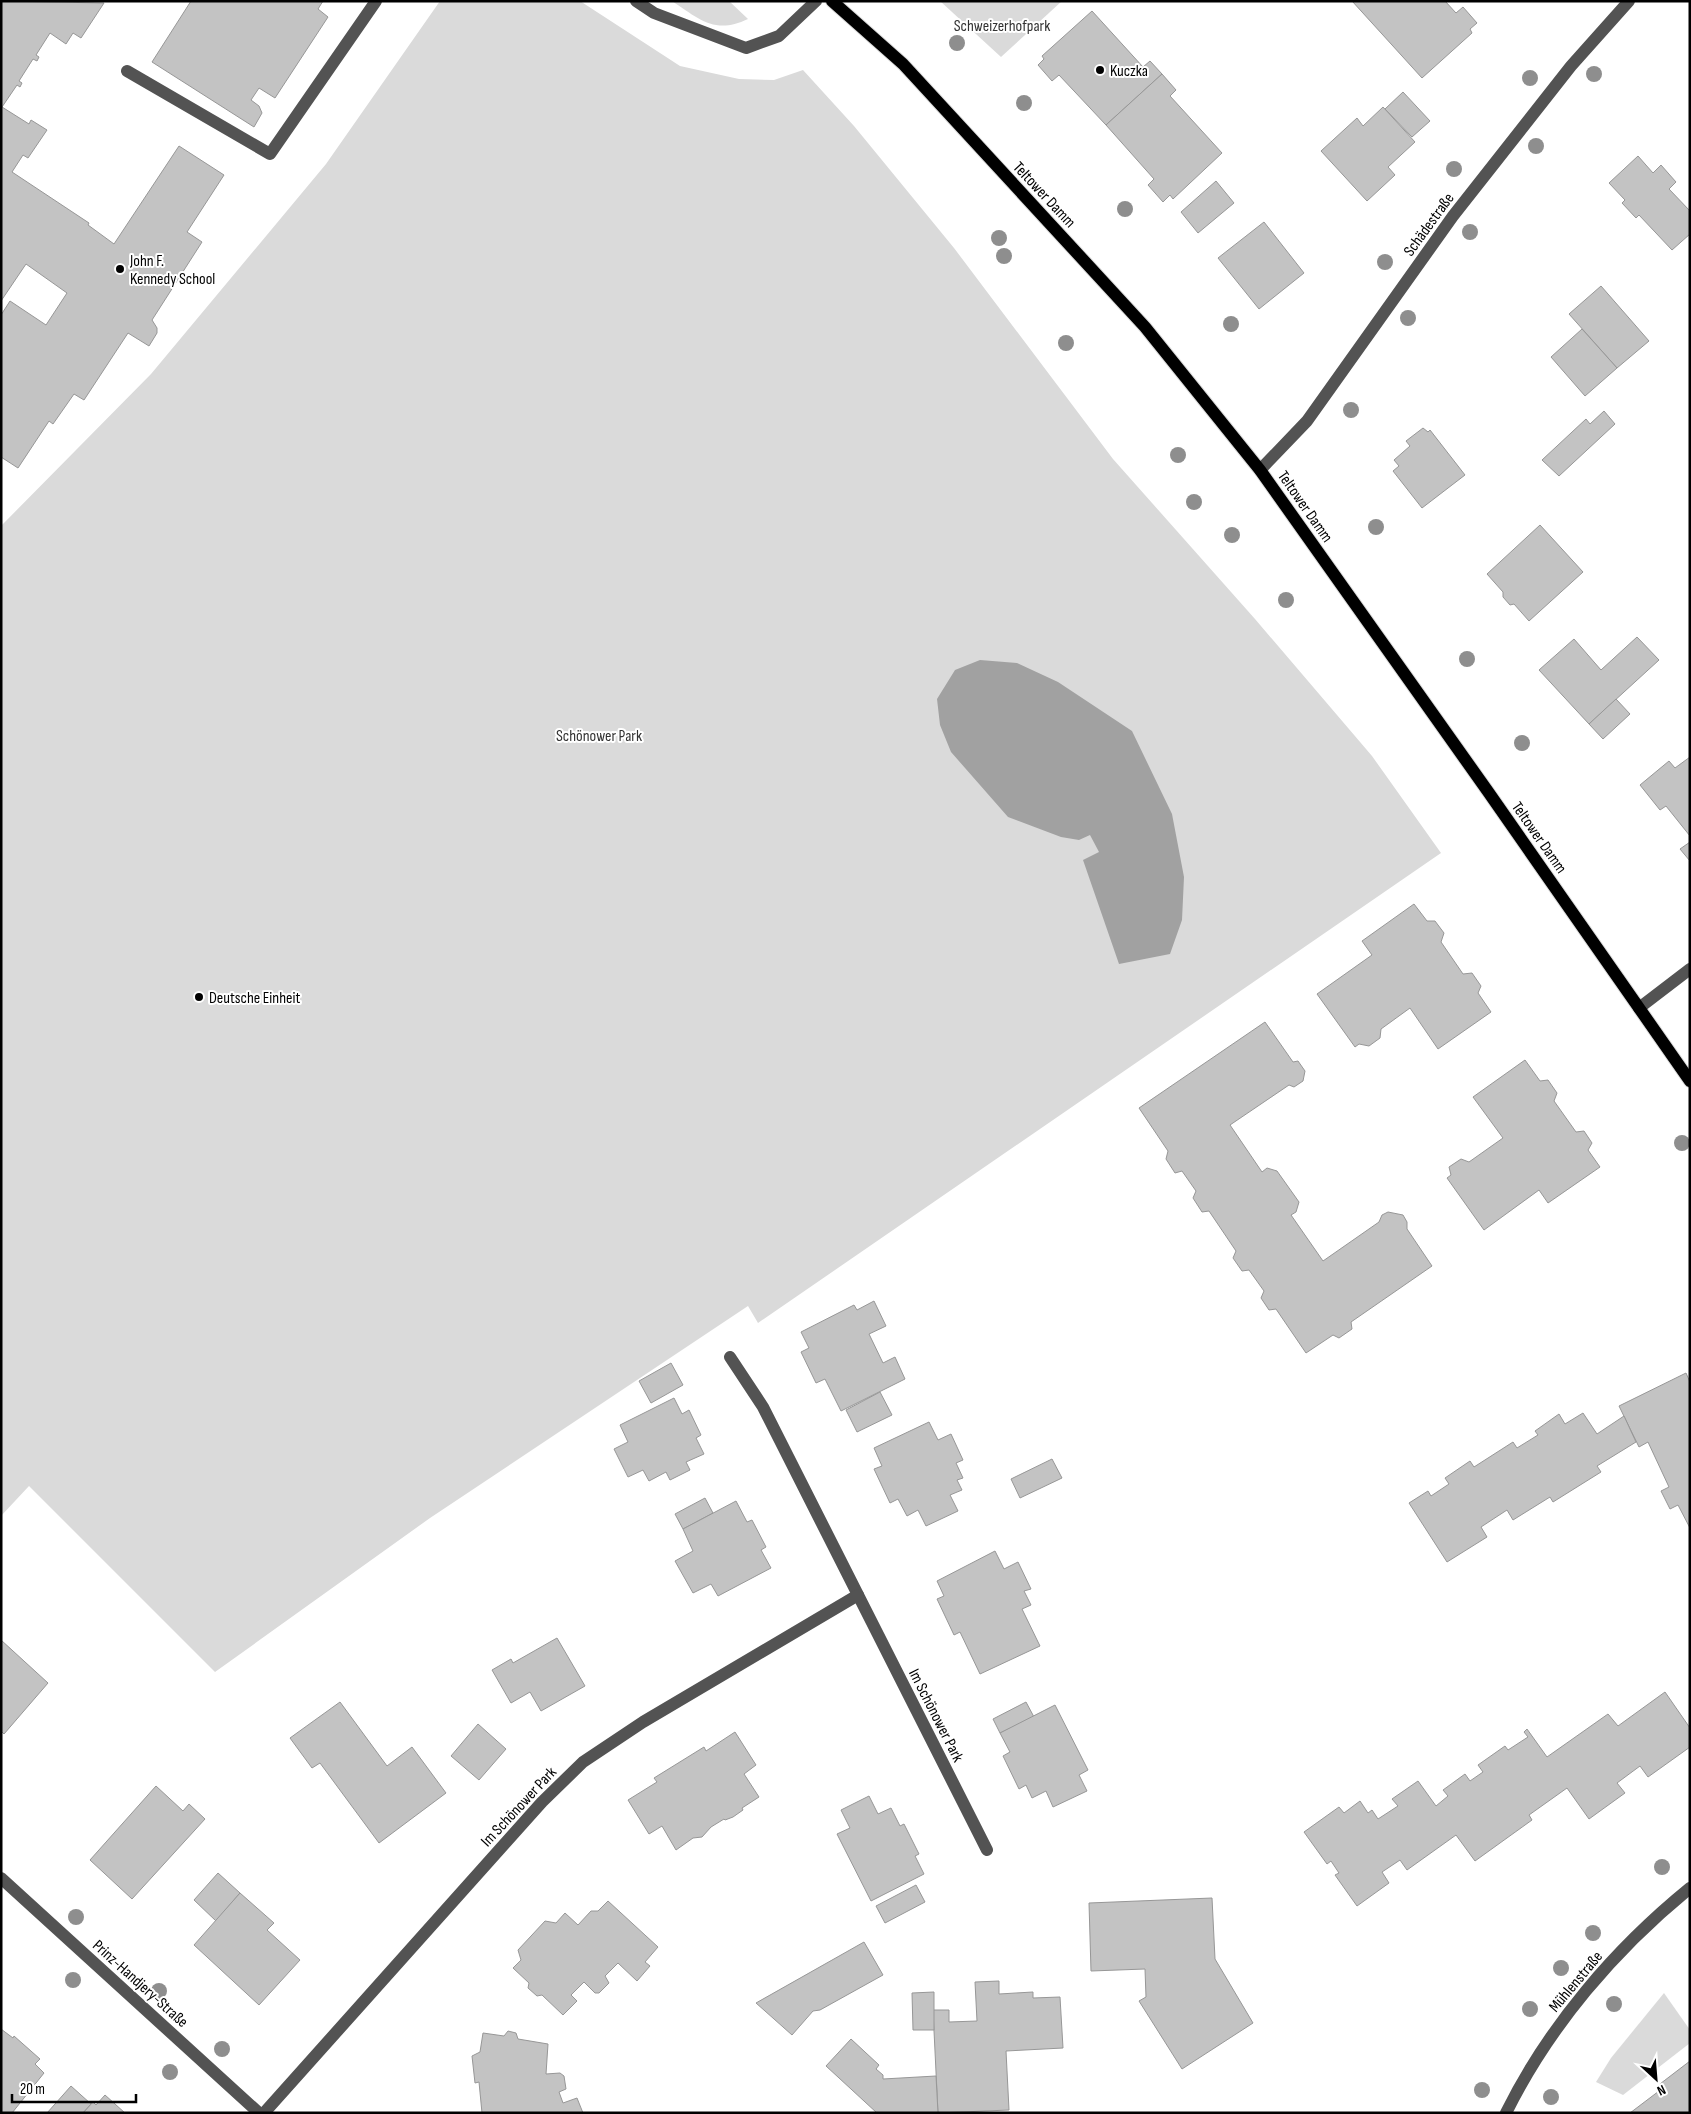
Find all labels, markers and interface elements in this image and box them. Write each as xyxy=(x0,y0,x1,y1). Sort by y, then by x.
park label: Schweizerhofpark xyxy=(954,17,1050,36)
place label: Kuczka xyxy=(1110,62,1148,81)
marker: Kuczka xyxy=(1094,64,1106,76)
street label: Teltower Damm xyxy=(1009,158,1079,232)
street label: Schädestraße xyxy=(1400,190,1459,260)
place label: John F. Kennedy School xyxy=(129,252,215,289)
marker: John F. Kennedy School xyxy=(114,263,126,275)
street label: Teltower Damm xyxy=(1273,467,1336,546)
park label: Schönower Park xyxy=(556,727,642,746)
street label: Teltower Damm xyxy=(1507,798,1570,877)
place label: Deutsche Einheit xyxy=(209,989,300,1008)
marker: Deutsche Einheit xyxy=(193,991,205,1003)
street label: Im Schönower Park xyxy=(904,1666,967,1765)
street label: Im Schönower Park xyxy=(477,1763,561,1851)
street label: Prinz-Handjery-Straße xyxy=(88,1936,192,2032)
street label: Mühlenstraße xyxy=(1545,1948,1607,2016)
north arrow xyxy=(1631,2054,1681,2104)
scale bar xyxy=(12,2072,136,2104)
text: 20 m xyxy=(20,2080,45,2099)
text: N xyxy=(1654,2081,1669,2100)

